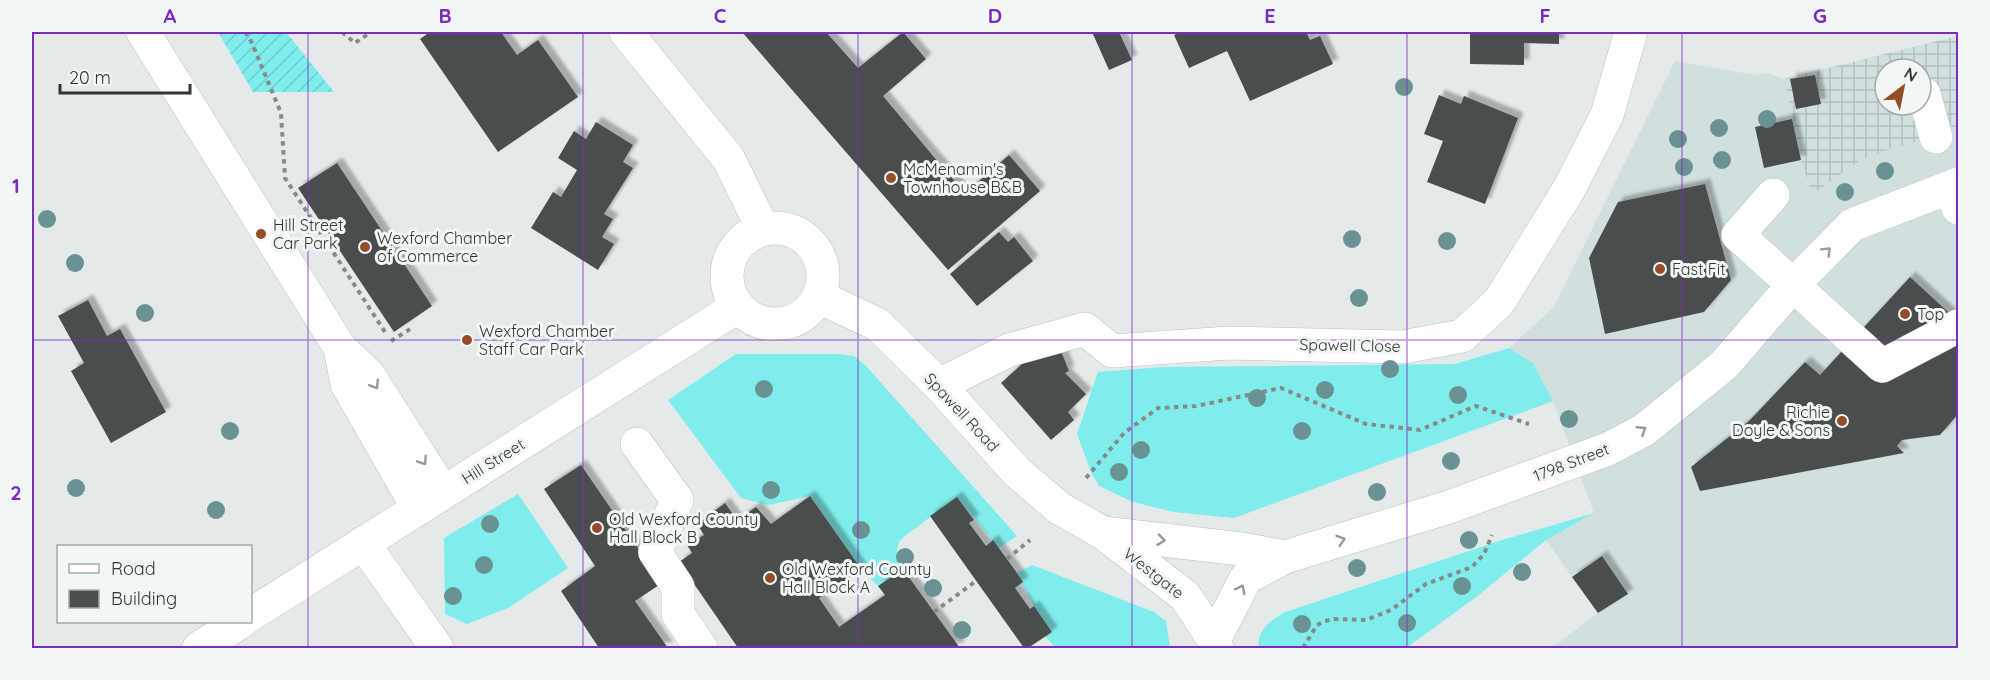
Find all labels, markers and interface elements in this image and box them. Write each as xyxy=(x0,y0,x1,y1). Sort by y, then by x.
text: A xyxy=(164,3,177,28)
text: B xyxy=(438,3,452,28)
text: C xyxy=(714,3,727,28)
text: D xyxy=(988,3,1002,28)
text: E xyxy=(1264,3,1276,28)
text: F xyxy=(1539,3,1551,28)
text: G xyxy=(1813,3,1827,28)
scale bar xyxy=(60,57,190,95)
north arrow xyxy=(1873,57,1933,117)
text: N xyxy=(1901,63,1921,86)
text: 20 m xyxy=(69,66,111,89)
place label: McMenamin's Townhouse B&B xyxy=(903,159,1022,197)
marker: McMenamin's Townhouse B&B xyxy=(884,171,898,185)
text: 1 xyxy=(12,173,20,198)
place label: Hill Street Car Park xyxy=(273,215,343,253)
marker: Hill Street Car Park xyxy=(254,227,268,241)
place label: Wexford Chamber of Commerce xyxy=(377,228,512,266)
marker: Wexford Chamber of Commerce xyxy=(358,240,372,254)
one-way arrow xyxy=(1820,247,1830,258)
place label: Fast Fit xyxy=(1672,259,1726,279)
marker: Fast Fit xyxy=(1653,262,1667,276)
place label: Top xyxy=(1917,304,1944,324)
marker: Top xyxy=(1898,307,1912,321)
place label: Wexford Chamber Staff Car Park xyxy=(479,321,614,359)
marker: Wexford Chamber Staff Car Park xyxy=(460,333,474,347)
street label: Spawell Close xyxy=(1299,334,1401,356)
street label: Spawell Road xyxy=(920,368,1004,456)
one-way arrow xyxy=(368,378,379,389)
place label: Richie Doyle & Sons xyxy=(1732,402,1830,440)
marker: Richie Doyle & Sons xyxy=(1835,414,1849,428)
one-way arrow xyxy=(1635,426,1646,437)
street label: Hill Street xyxy=(458,434,528,488)
street label: 1798 Street xyxy=(1530,438,1612,486)
one-way arrow xyxy=(415,454,426,465)
text: 2 xyxy=(10,480,22,505)
place label: Old Wexford County Hall Block B xyxy=(609,509,758,547)
marker: Old Wexford County Hall Block B xyxy=(590,521,604,535)
one-way arrow xyxy=(1156,533,1165,545)
one-way arrow xyxy=(1335,535,1346,547)
street label: Westgate xyxy=(1120,543,1188,603)
legend xyxy=(57,545,252,623)
text: Road xyxy=(111,557,156,580)
place label: Old Wexford County Hall Block A xyxy=(782,559,931,597)
marker: Old Wexford County Hall Block A xyxy=(763,571,777,585)
one-way arrow xyxy=(1234,585,1245,596)
text: Building xyxy=(111,587,177,610)

